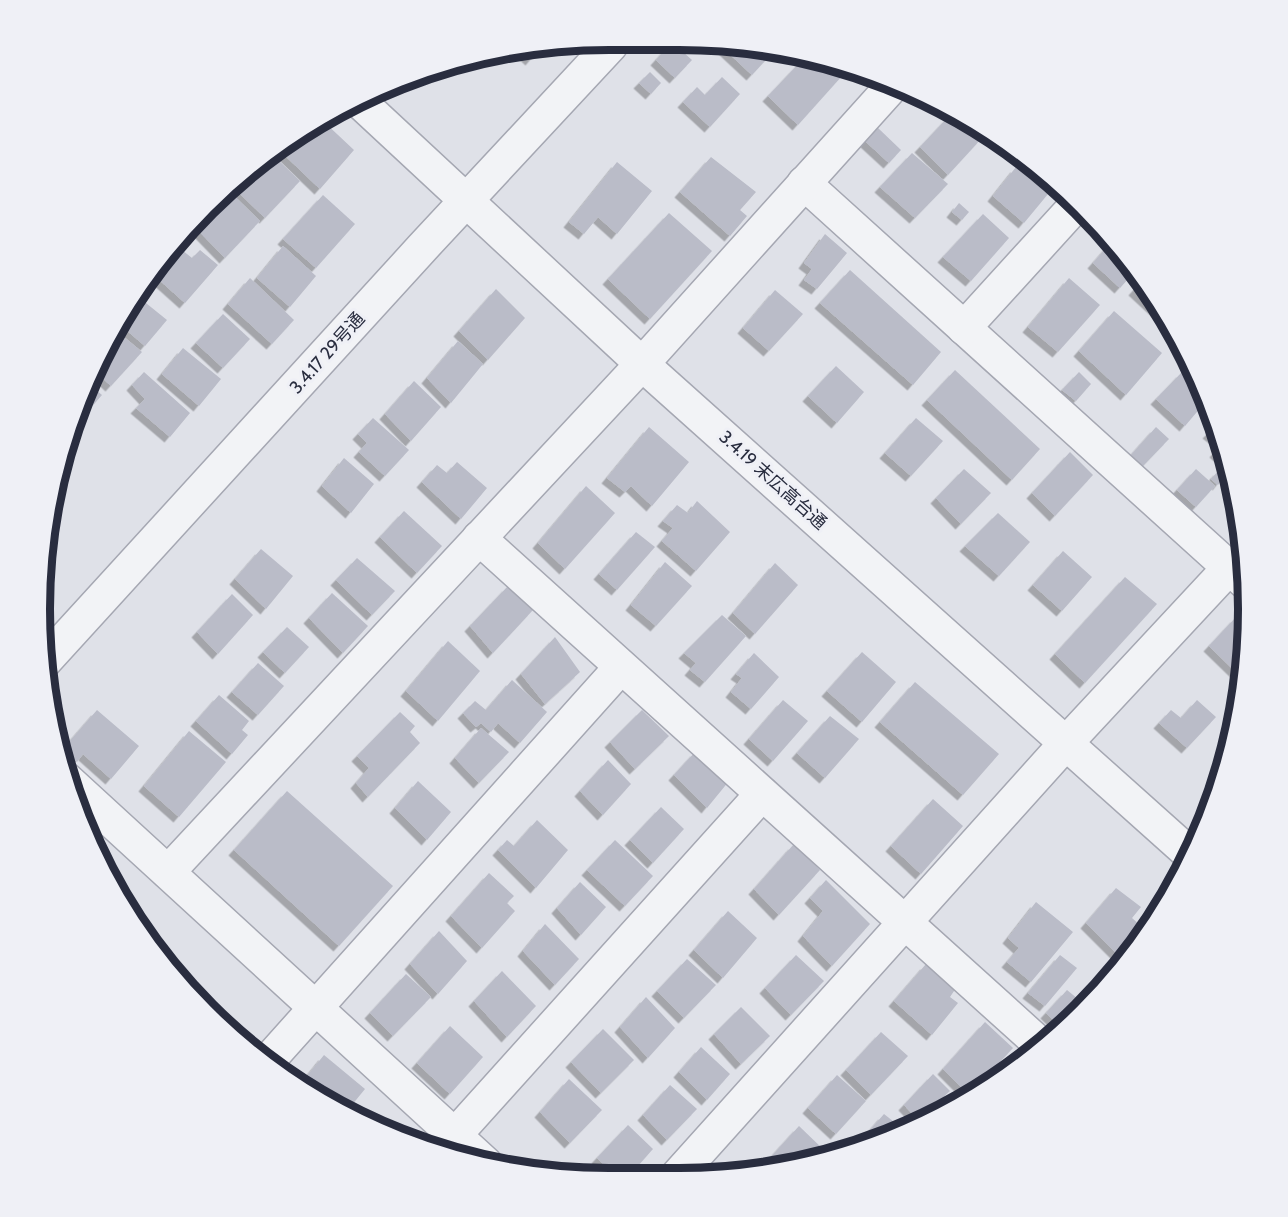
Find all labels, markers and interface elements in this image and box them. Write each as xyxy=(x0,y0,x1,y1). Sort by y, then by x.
street label: 3.4.17 29号通 xyxy=(285,308,369,398)
street label: 3.4.19 末広高台通 xyxy=(715,426,831,534)

